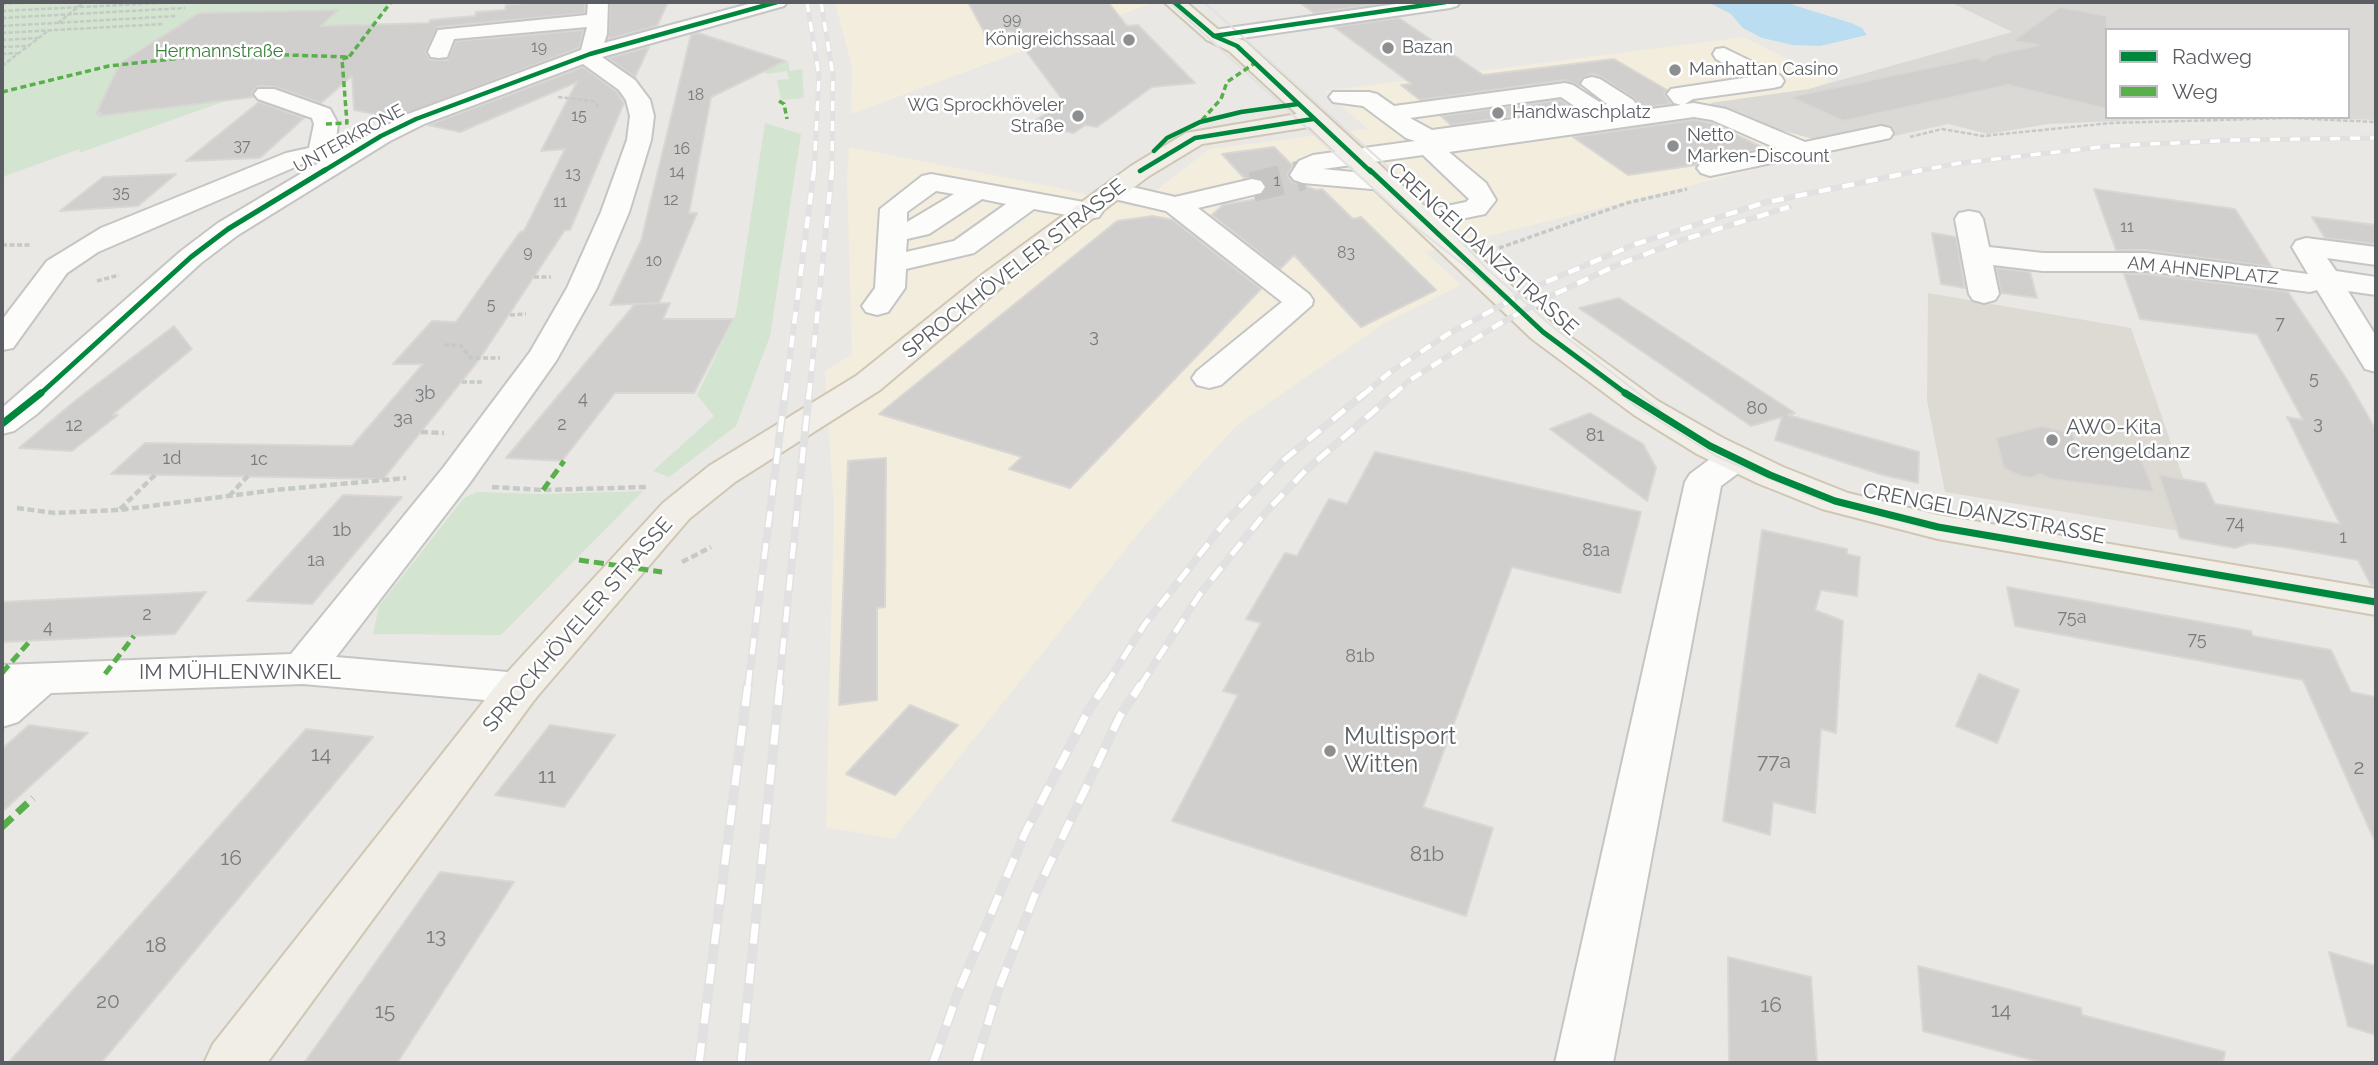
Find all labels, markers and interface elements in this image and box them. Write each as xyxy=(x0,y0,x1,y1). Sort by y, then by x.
house number: 99 xyxy=(1003,9,1021,29)
legend xyxy=(2105,28,2350,119)
place label: Königreichssaal xyxy=(985,29,1115,51)
marker: Königreichssaal xyxy=(1121,32,1137,48)
house number: 19 xyxy=(531,37,547,57)
place label: Bazan xyxy=(1402,37,1453,59)
marker: Bazan xyxy=(1380,40,1396,56)
park label: Hermannstraße xyxy=(155,41,283,63)
text: Radweg xyxy=(2172,44,2252,69)
place label: Manhattan Casino xyxy=(1689,59,1838,81)
marker: Manhattan Casino xyxy=(1667,62,1683,78)
text: Weg xyxy=(2172,79,2218,104)
house number: 18 xyxy=(688,85,704,105)
place label: WG Sprockhöveler Straße xyxy=(907,95,1064,138)
street label: UNTERKRONE xyxy=(290,100,408,178)
place label: Handwaschplatz xyxy=(1512,102,1651,124)
marker: Handwaschplatz xyxy=(1490,105,1506,121)
house number: 15 xyxy=(571,106,587,126)
marker: WG Sprockhöveler Straße xyxy=(1070,108,1086,124)
place label: Netto Marken-Discount xyxy=(1687,125,1830,168)
house number: 37 xyxy=(233,136,251,156)
marker: Netto Marken-Discount xyxy=(1665,138,1681,154)
house number: 16 xyxy=(674,139,690,159)
street label: CRENGELDANZSTRASSE xyxy=(1383,157,1583,341)
house number: 14 xyxy=(669,162,685,182)
house number: 13 xyxy=(565,164,581,184)
house number: 1 xyxy=(1274,171,1280,191)
street label: SPROCKHÖVELER STRASSE xyxy=(897,174,1131,364)
house number: 35 xyxy=(112,183,130,203)
house number: 12 xyxy=(663,190,679,210)
house number: 11 xyxy=(553,192,567,212)
house number: 11 xyxy=(2120,217,2134,237)
house number: 9 xyxy=(523,242,533,262)
house number: 83 xyxy=(1337,243,1355,263)
house number: 10 xyxy=(646,251,662,271)
street label: AM AHNENPLATZ xyxy=(2126,252,2280,290)
house number: 5 xyxy=(487,295,495,315)
house number: 7 xyxy=(2275,313,2285,335)
house number: 3 xyxy=(1089,326,1099,348)
house number: 5 xyxy=(2309,368,2319,390)
house number: 3b xyxy=(415,383,435,405)
house number: 4 xyxy=(578,388,588,410)
house number: 80 xyxy=(1746,398,1768,420)
house number: 3a xyxy=(393,408,413,430)
house number: 3 xyxy=(2313,413,2323,435)
house number: 2 xyxy=(557,414,567,436)
house number: 12 xyxy=(65,415,83,437)
place label: AWO-Kita Crengeldanz xyxy=(2066,415,2190,465)
house number: 81 xyxy=(1586,425,1604,447)
marker: AWO-Kita Crengeldanz xyxy=(2044,432,2060,448)
house number: 1d xyxy=(163,448,181,470)
house number: 1c xyxy=(250,449,268,471)
street label: CRENGELDANZSTRASSE xyxy=(1860,478,2108,550)
street label: SPROCKHÖVELER STRASSE xyxy=(478,512,678,738)
house number: 74 xyxy=(2226,513,2244,535)
house number: 1b xyxy=(333,520,351,542)
house number: 1 xyxy=(2339,527,2347,549)
house number: 81a xyxy=(1582,540,1610,562)
house number: 1a xyxy=(307,550,325,572)
house number: 2 xyxy=(142,604,152,626)
house number: 75a xyxy=(2058,607,2086,629)
house number: 4 xyxy=(43,617,53,639)
house number: 75 xyxy=(2187,629,2207,651)
house number: 81b xyxy=(1345,646,1375,668)
street label: IM MÜHLENWINKEL xyxy=(139,660,341,686)
place label: Multisport Witten xyxy=(1344,723,1456,779)
house number: 14 xyxy=(311,742,331,768)
marker: Multisport Witten xyxy=(1322,743,1338,759)
house number: 77a xyxy=(1757,749,1791,775)
house number: 2 xyxy=(2354,755,2364,781)
house number: 11 xyxy=(538,764,556,790)
house number: 81b xyxy=(1410,842,1444,868)
house number: 16 xyxy=(220,846,242,872)
house number: 13 xyxy=(426,924,446,950)
house number: 18 xyxy=(145,933,167,959)
house number: 20 xyxy=(96,989,120,1015)
house number: 16 xyxy=(1760,993,1782,1019)
house number: 14 xyxy=(1991,998,2011,1024)
house number: 15 xyxy=(375,999,395,1025)

